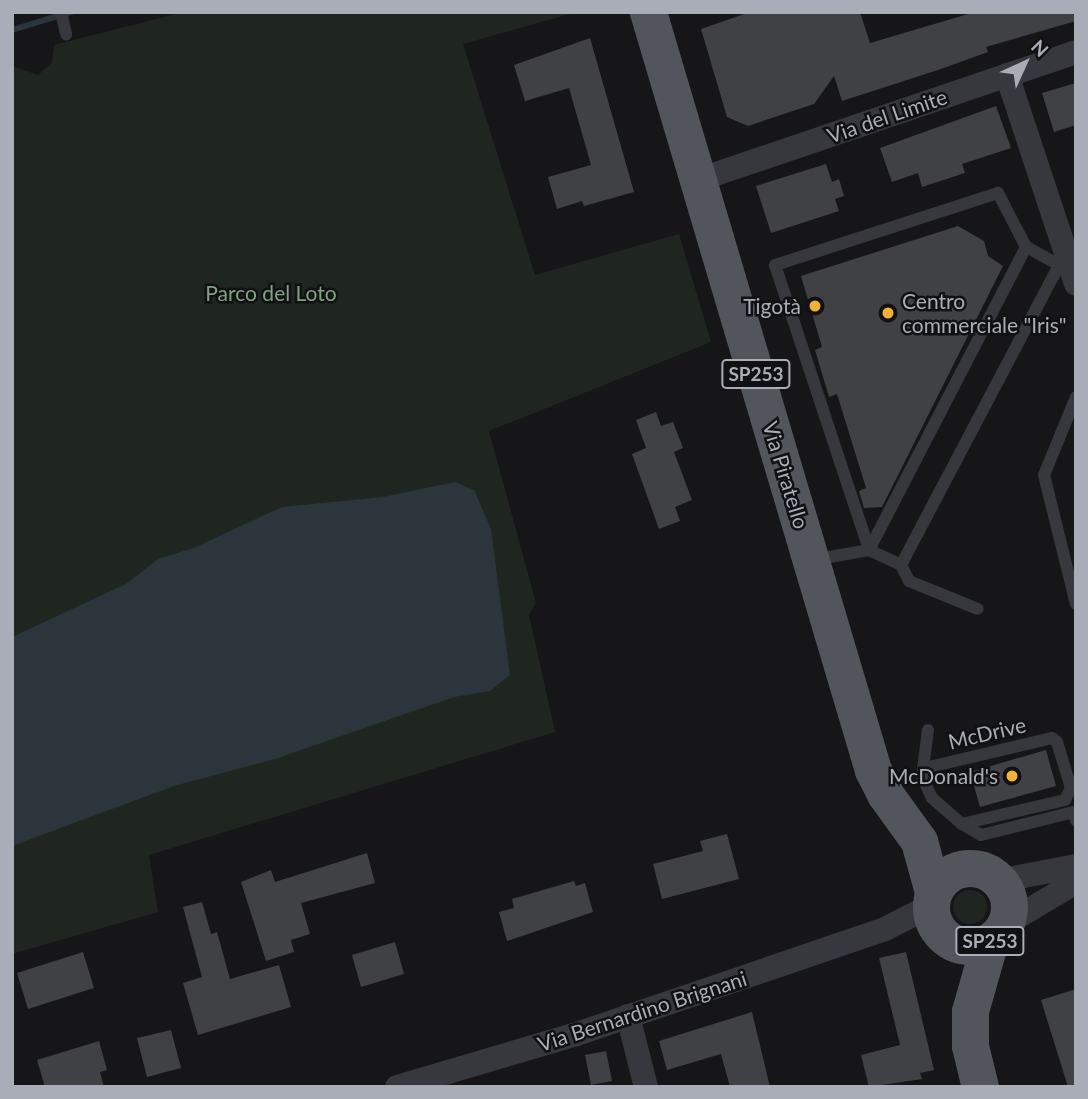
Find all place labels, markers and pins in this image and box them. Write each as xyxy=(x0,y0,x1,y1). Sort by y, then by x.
place label: Centro commerciale "Iris" xyxy=(902,288,1067,338)
place label: Tigotà xyxy=(743,293,801,319)
marker: Tigotà xyxy=(807,298,823,314)
marker: Centro commerciale "Iris" xyxy=(880,305,896,321)
place label: McDonald's xyxy=(889,763,998,789)
marker: McDonald's xyxy=(1004,768,1020,784)

